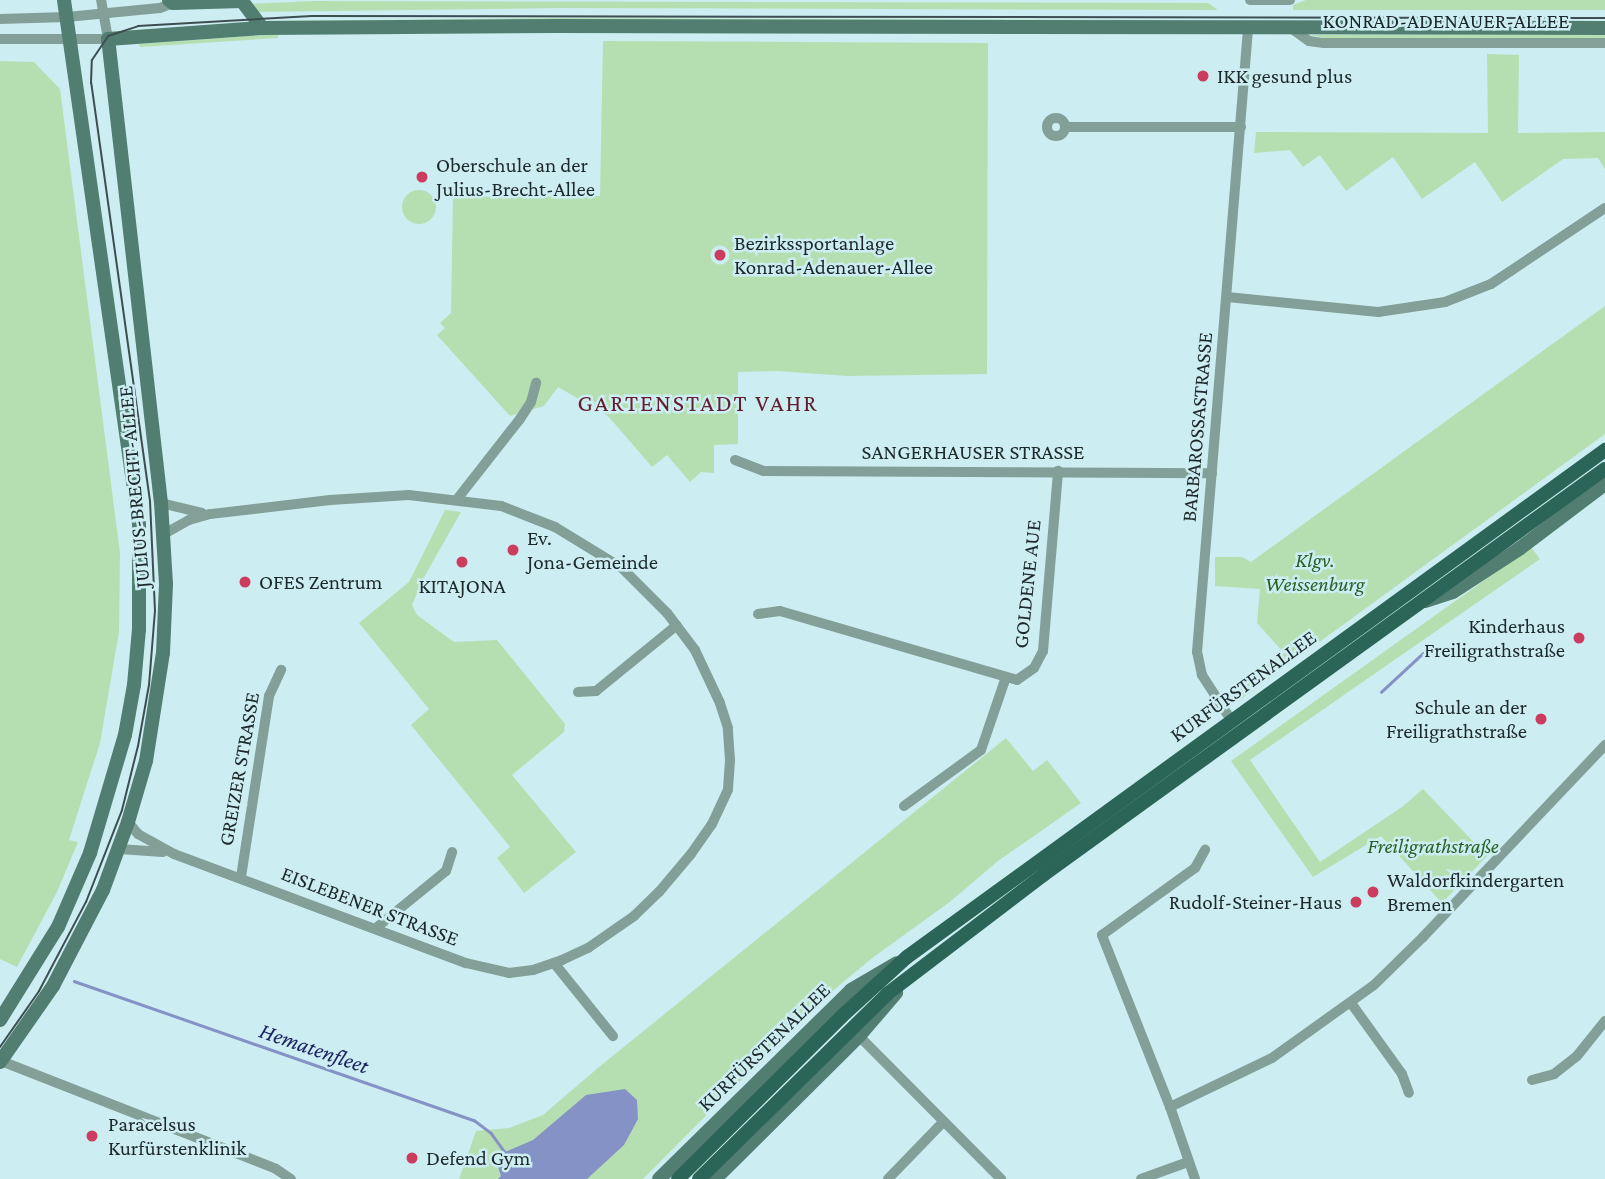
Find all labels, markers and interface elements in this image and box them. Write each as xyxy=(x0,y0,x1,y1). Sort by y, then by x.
street label: KONRAD-ADENAUER-ALLEE xyxy=(1323,8,1569,34)
place label: IKK gesund plus xyxy=(1217,63,1352,89)
marker: IKK gesund plus xyxy=(1195,68,1211,84)
place label: Oberschule an der Julius-Brecht-Allee xyxy=(436,152,595,202)
marker: Oberschule an der Julius-Brecht-Allee xyxy=(414,169,430,185)
place label: Bezirkssportanlage Konrad-Adenauer-Allee xyxy=(734,230,933,280)
marker: Bezirkssportanlage Konrad-Adenauer-Allee xyxy=(712,247,728,263)
street label: BARBAROSSASTRASSE xyxy=(1176,331,1218,523)
street label: JULIUS-BRECHT-ALLEE xyxy=(113,385,155,589)
district label: GARTENSTADT VAHR xyxy=(579,389,817,417)
street label: SANGERHAUSER STRASSE xyxy=(862,439,1084,465)
street label: GOLDENE AUE xyxy=(1008,518,1046,650)
place label: Ev. Jona-Gemeinde xyxy=(527,525,658,575)
marker: Ev. Jona-Gemeinde xyxy=(505,542,521,558)
park label: Klgv. Weissenburg xyxy=(1265,547,1365,597)
marker: KITAJONA xyxy=(454,554,470,570)
place label: OFES Zentrum xyxy=(259,569,382,595)
place label: KITAJONA xyxy=(418,573,506,599)
marker: OFES Zentrum xyxy=(237,574,253,590)
place label: Kinderhaus Freiligrathstraße xyxy=(1424,613,1565,663)
street label: KURFÜRSTENALLEE xyxy=(1165,625,1321,747)
marker: Kinderhaus Freiligrathstraße xyxy=(1571,630,1587,646)
street label: GREIZER STRASSE xyxy=(213,690,265,848)
place label: Schule an der Freiligrathstraße xyxy=(1386,694,1527,744)
marker: Schule an der Freiligrathstraße xyxy=(1533,711,1549,727)
park label: Freiligrathstraße xyxy=(1367,833,1499,859)
street label: EISLEBENER STRASSE xyxy=(278,861,462,951)
place label: Waldorfkindergarten Bremen xyxy=(1387,867,1564,917)
marker: Waldorfkindergarten Bremen xyxy=(1365,884,1381,900)
place label: Rudolf-Steiner-Haus xyxy=(1169,889,1342,915)
marker: Rudolf-Steiner-Haus xyxy=(1348,894,1364,910)
street label: KURFÜRSTENALLEE xyxy=(693,977,835,1117)
water label: Hematenfleet xyxy=(256,1016,372,1080)
place label: Paracelsus Kurfürstenklinik xyxy=(108,1111,246,1161)
marker: Paracelsus Kurfürstenklinik xyxy=(82,1126,102,1146)
place label: Defend Gym xyxy=(426,1145,530,1171)
marker: Defend Gym xyxy=(404,1150,420,1166)

